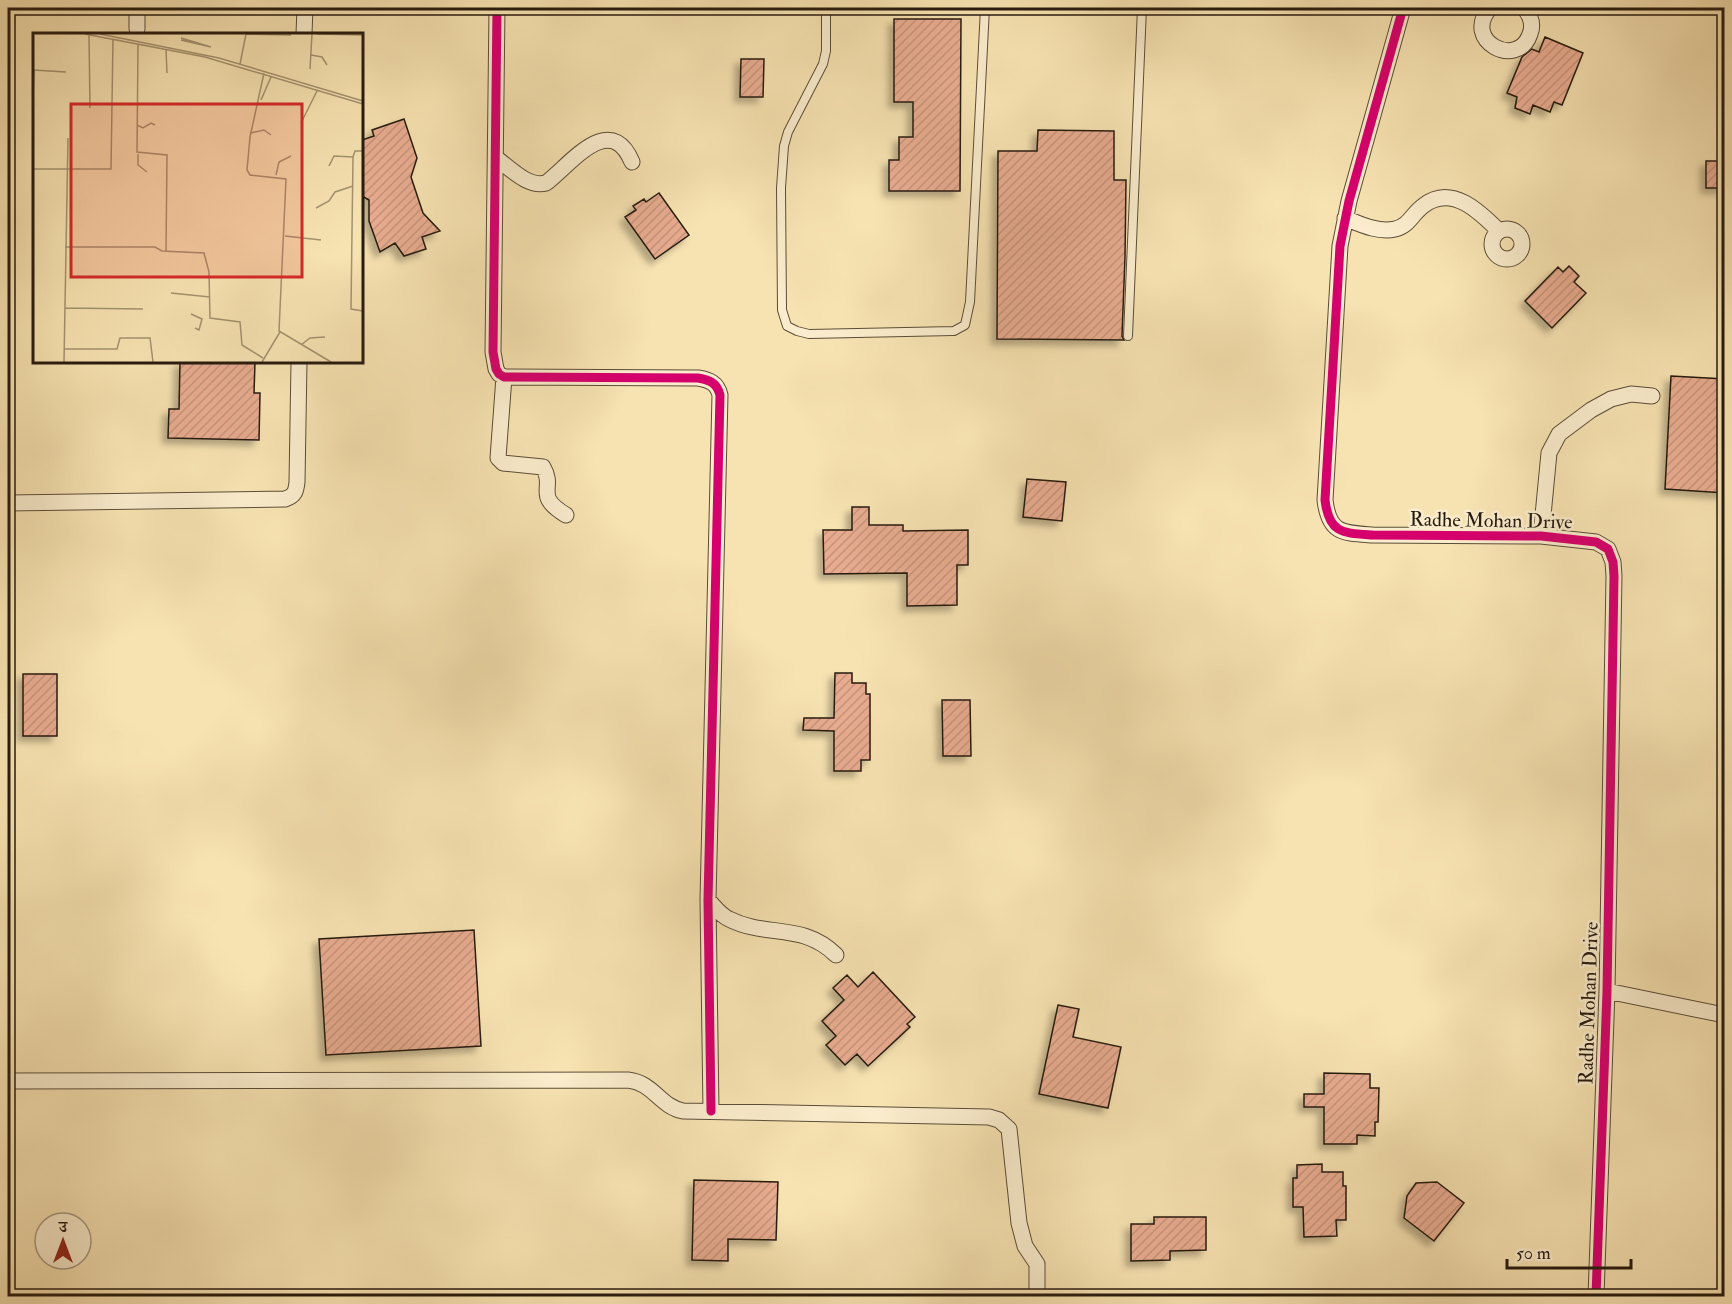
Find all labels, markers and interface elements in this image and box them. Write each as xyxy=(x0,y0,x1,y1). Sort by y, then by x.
inset map xyxy=(33,33,363,363)
street label: Radhe Mohan Drive xyxy=(1409,507,1573,534)
street label: Radhe Mohan Drive xyxy=(1573,921,1604,1085)
north arrow xyxy=(33,1211,93,1271)
text: उ xyxy=(58,1217,69,1237)
scale bar xyxy=(1507,1232,1632,1270)
text: 50 m xyxy=(1516,1242,1551,1265)

